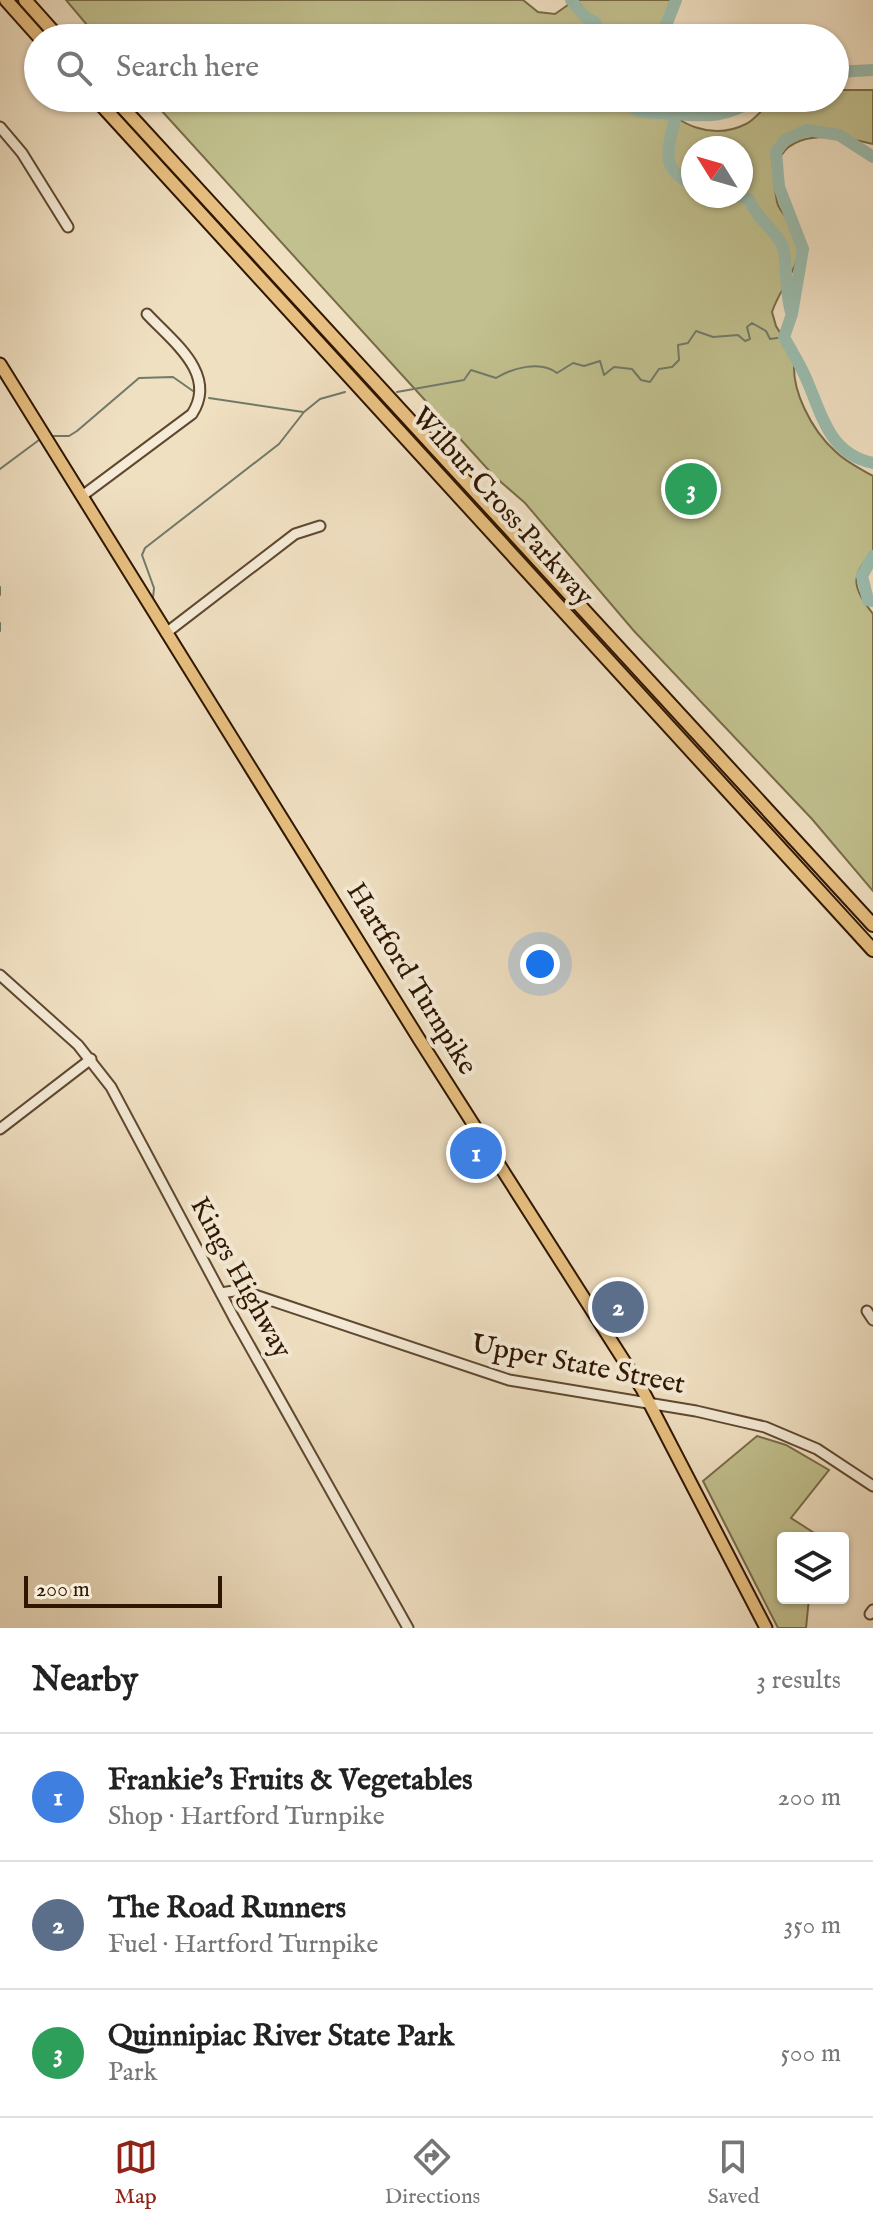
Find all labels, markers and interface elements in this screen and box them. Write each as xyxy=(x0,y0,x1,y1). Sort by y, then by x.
search box xyxy=(24,24,849,112)
icon: search xyxy=(52,46,96,90)
text: Search here xyxy=(116,49,259,87)
north arrow xyxy=(681,136,753,208)
street label: Wilbur Cross Parkway xyxy=(403,400,601,614)
pin: 3 xyxy=(665,459,717,519)
street label: Hartford Turnpike xyxy=(338,876,484,1082)
your location xyxy=(520,944,560,984)
pin: 1 xyxy=(450,1123,502,1183)
street label: Kings Highway xyxy=(181,1191,299,1365)
pin: 2 xyxy=(592,1277,644,1337)
street label: Upper State Street xyxy=(468,1327,688,1403)
map controls xyxy=(777,1532,849,1604)
button: layers xyxy=(777,1532,849,1604)
scale bar xyxy=(24,1572,222,1608)
text: 200 m xyxy=(36,1576,90,1604)
text: Nearby xyxy=(32,1659,138,1702)
text: 3 results xyxy=(756,1664,841,1697)
text: Frankie's Fruits & Vegetables xyxy=(108,1762,473,1800)
text: 1 xyxy=(53,1781,63,1814)
text: 200 m xyxy=(777,1781,841,1814)
text: Shop · Hartford Turnpike xyxy=(108,1800,385,1833)
text: The Road Runners xyxy=(108,1890,346,1928)
text: 2 xyxy=(52,1909,64,1942)
text: 350 m xyxy=(783,1909,841,1942)
text: Fuel · Hartford Turnpike xyxy=(108,1928,379,1961)
text: Quinnipiac River State Park xyxy=(108,2018,454,2056)
text: 3 xyxy=(53,2037,63,2070)
text: 500 m xyxy=(780,2037,841,2070)
text: Park xyxy=(108,2056,157,2089)
tab: Map xyxy=(114,2135,158,2211)
tab: Directions xyxy=(385,2135,480,2211)
tab: Saved xyxy=(707,2135,759,2211)

